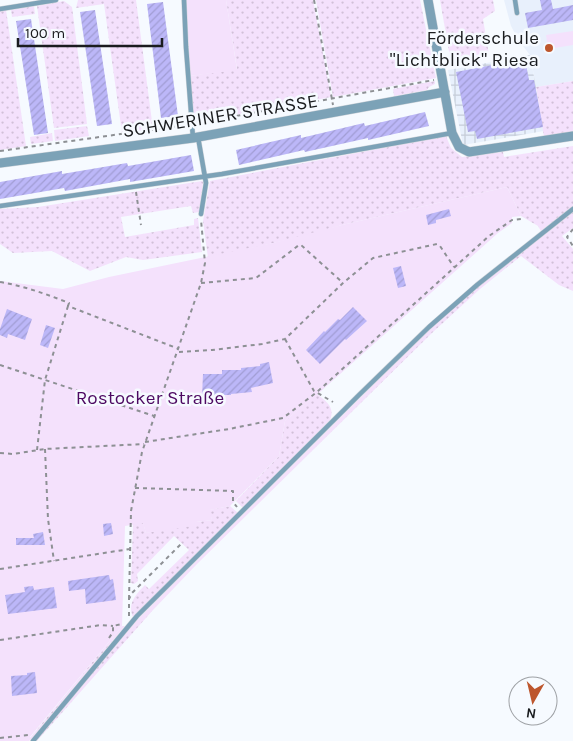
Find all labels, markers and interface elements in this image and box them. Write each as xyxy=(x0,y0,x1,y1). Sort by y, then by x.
scale bar xyxy=(18,15,161,47)
text: 100 m xyxy=(25,24,65,42)
place label: Förderschule "Lichtblick" Riesa xyxy=(390,27,539,71)
marker: Förderschule "Lichtblick" Riesa xyxy=(543,42,555,54)
street label: SCHWERINER STRASSE xyxy=(121,90,319,142)
park label: Rostocker Straße xyxy=(76,387,224,409)
north arrow xyxy=(508,676,558,726)
text: N xyxy=(525,704,537,722)

